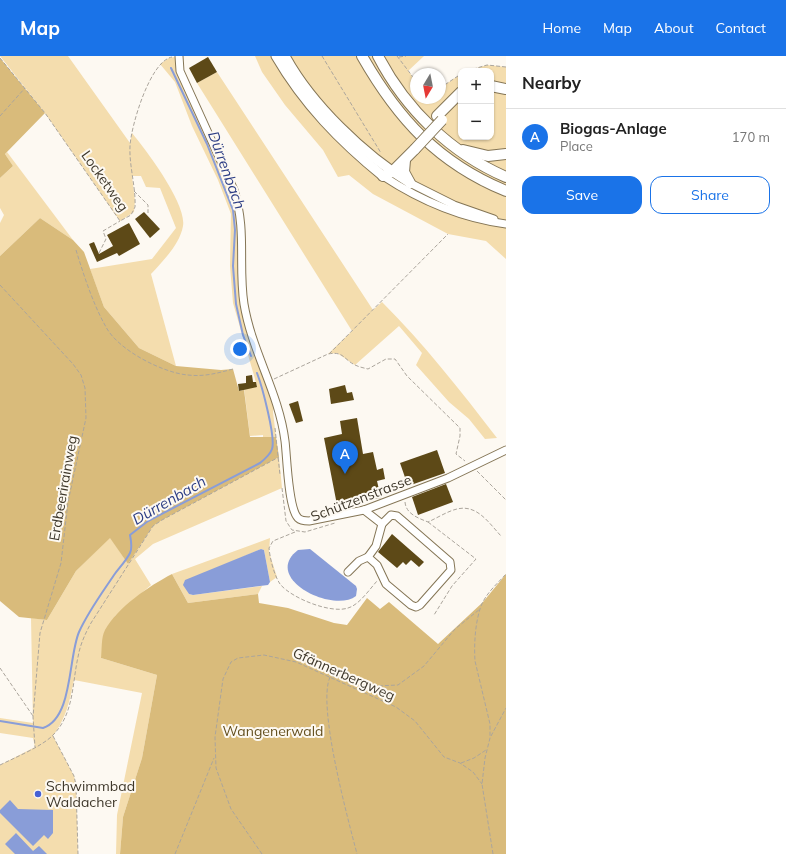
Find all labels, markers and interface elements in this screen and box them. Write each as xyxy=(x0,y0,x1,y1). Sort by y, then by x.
text: Map xyxy=(20,16,60,40)
text: Home xyxy=(542,19,581,37)
text: Map xyxy=(603,19,632,37)
text: About xyxy=(654,19,694,37)
text: Contact xyxy=(716,19,766,37)
north arrow xyxy=(410,68,446,104)
map controls xyxy=(458,68,494,140)
button: + xyxy=(458,68,494,104)
text: Nearby xyxy=(522,72,581,93)
button: − xyxy=(458,104,494,140)
text: Biogas-Anlage xyxy=(560,119,667,138)
water label: Dürrenbach xyxy=(204,128,250,212)
text: A xyxy=(530,129,540,145)
text: 170 m xyxy=(732,129,770,145)
text: Place xyxy=(560,138,593,154)
street label: Locketweg xyxy=(77,147,133,215)
button: Save xyxy=(522,176,642,214)
button: Share xyxy=(650,176,770,214)
your location xyxy=(230,339,250,359)
street label: Erdbeerirainweg xyxy=(45,434,81,542)
pin: A xyxy=(332,441,358,474)
water label: Dürrenbach xyxy=(129,471,209,529)
street label: Schützenstrasse xyxy=(308,471,414,525)
street label: Gfännerbergweg xyxy=(290,643,398,705)
park label: Wangenerwald xyxy=(223,722,323,740)
place label: Schwimmbad Waldacher xyxy=(46,777,135,811)
marker: Schwimmbad Waldacher xyxy=(33,789,43,799)

